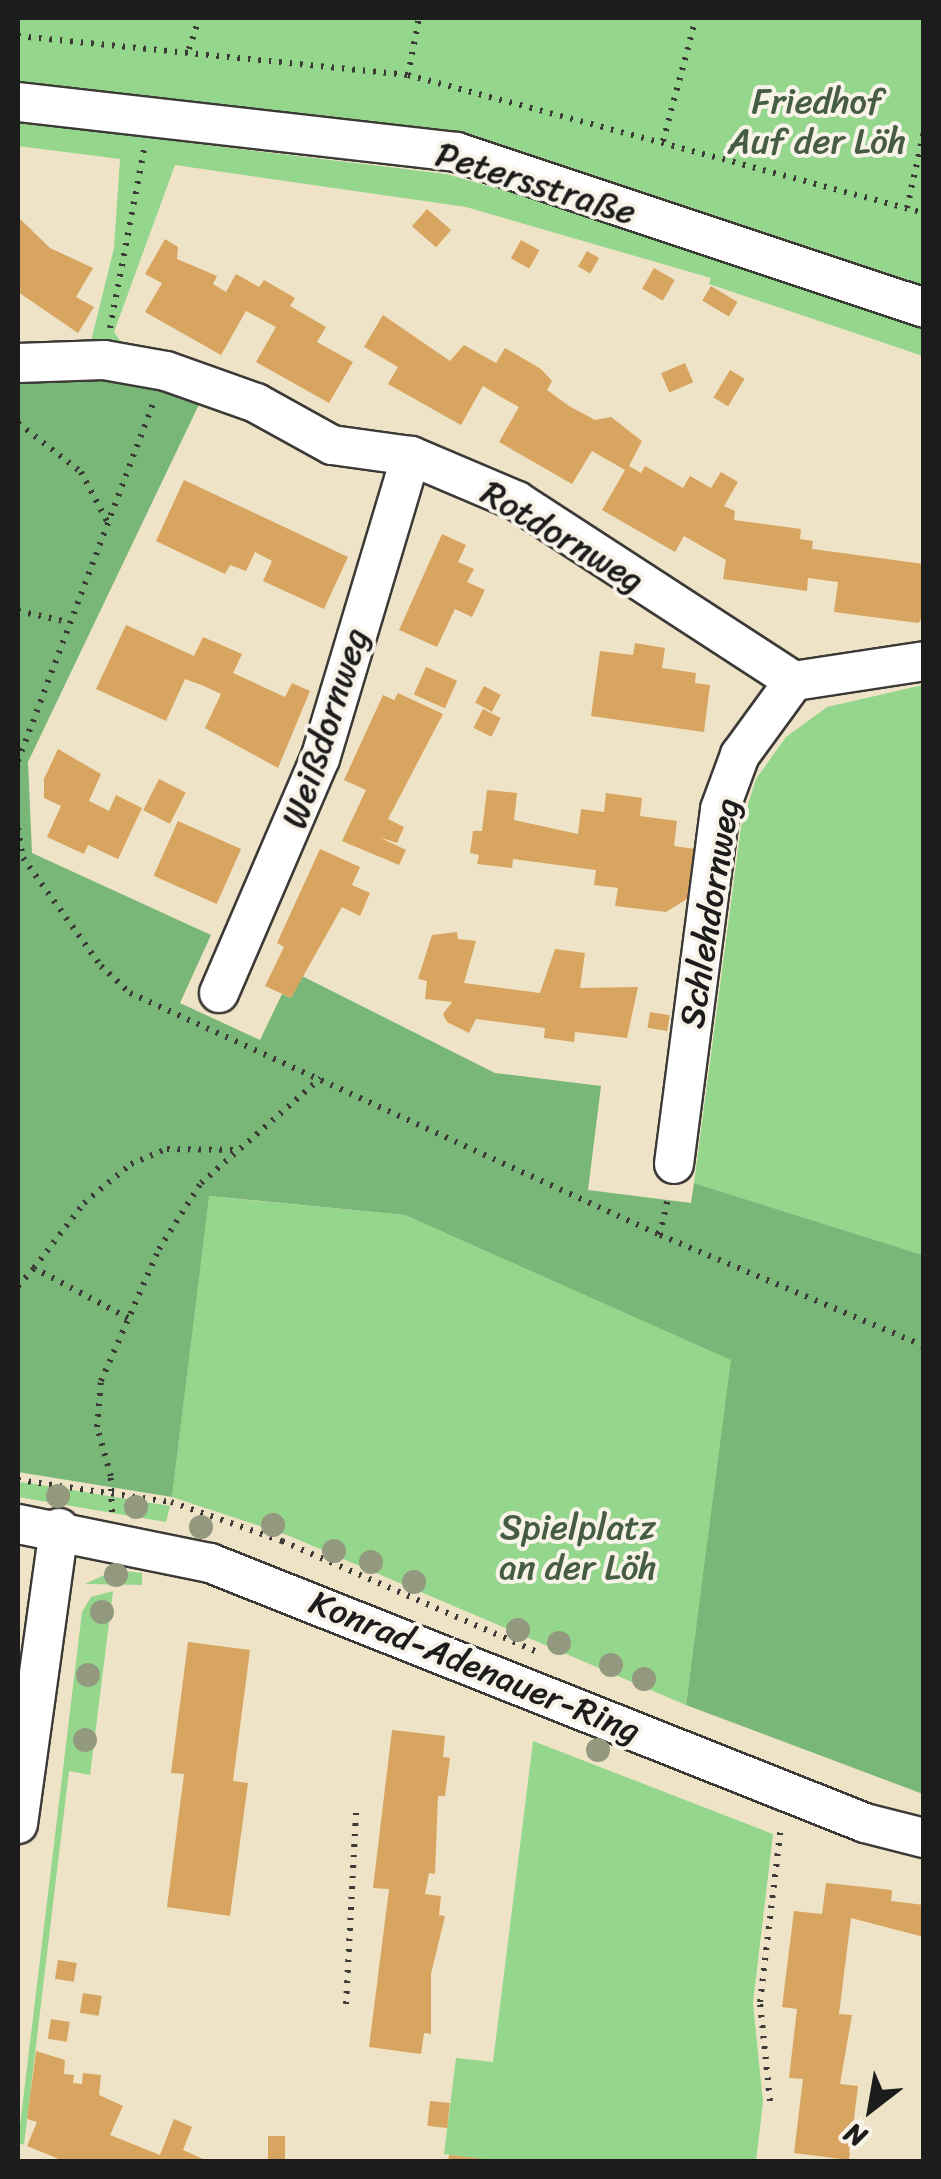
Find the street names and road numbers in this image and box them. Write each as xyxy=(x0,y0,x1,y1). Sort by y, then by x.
street label: Petersstraße xyxy=(431,133,641,233)
street label: Rotdornweg xyxy=(474,471,652,601)
street label: Weißdornweg xyxy=(273,623,377,833)
street label: Schlehdornweg xyxy=(670,795,748,1031)
street label: Konrad-Adenauer-Ring xyxy=(304,1580,646,1752)

